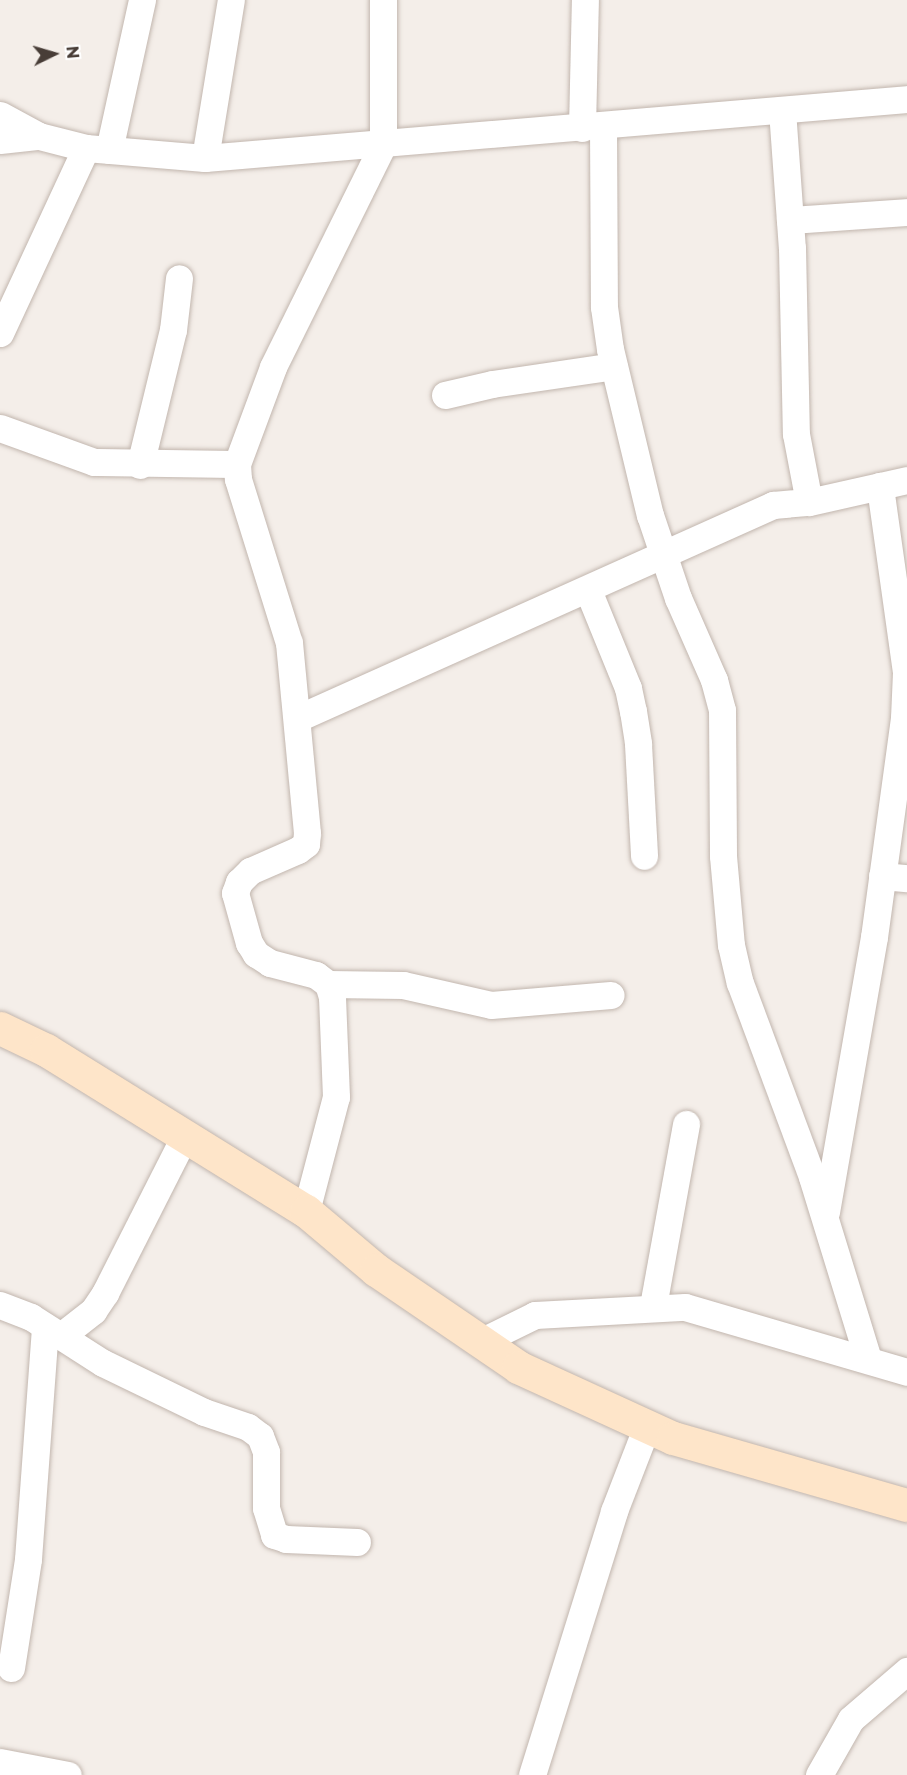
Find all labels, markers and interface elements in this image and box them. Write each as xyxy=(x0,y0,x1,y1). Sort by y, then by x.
north arrow xyxy=(24,24,84,84)
text: N xyxy=(62,45,82,60)

